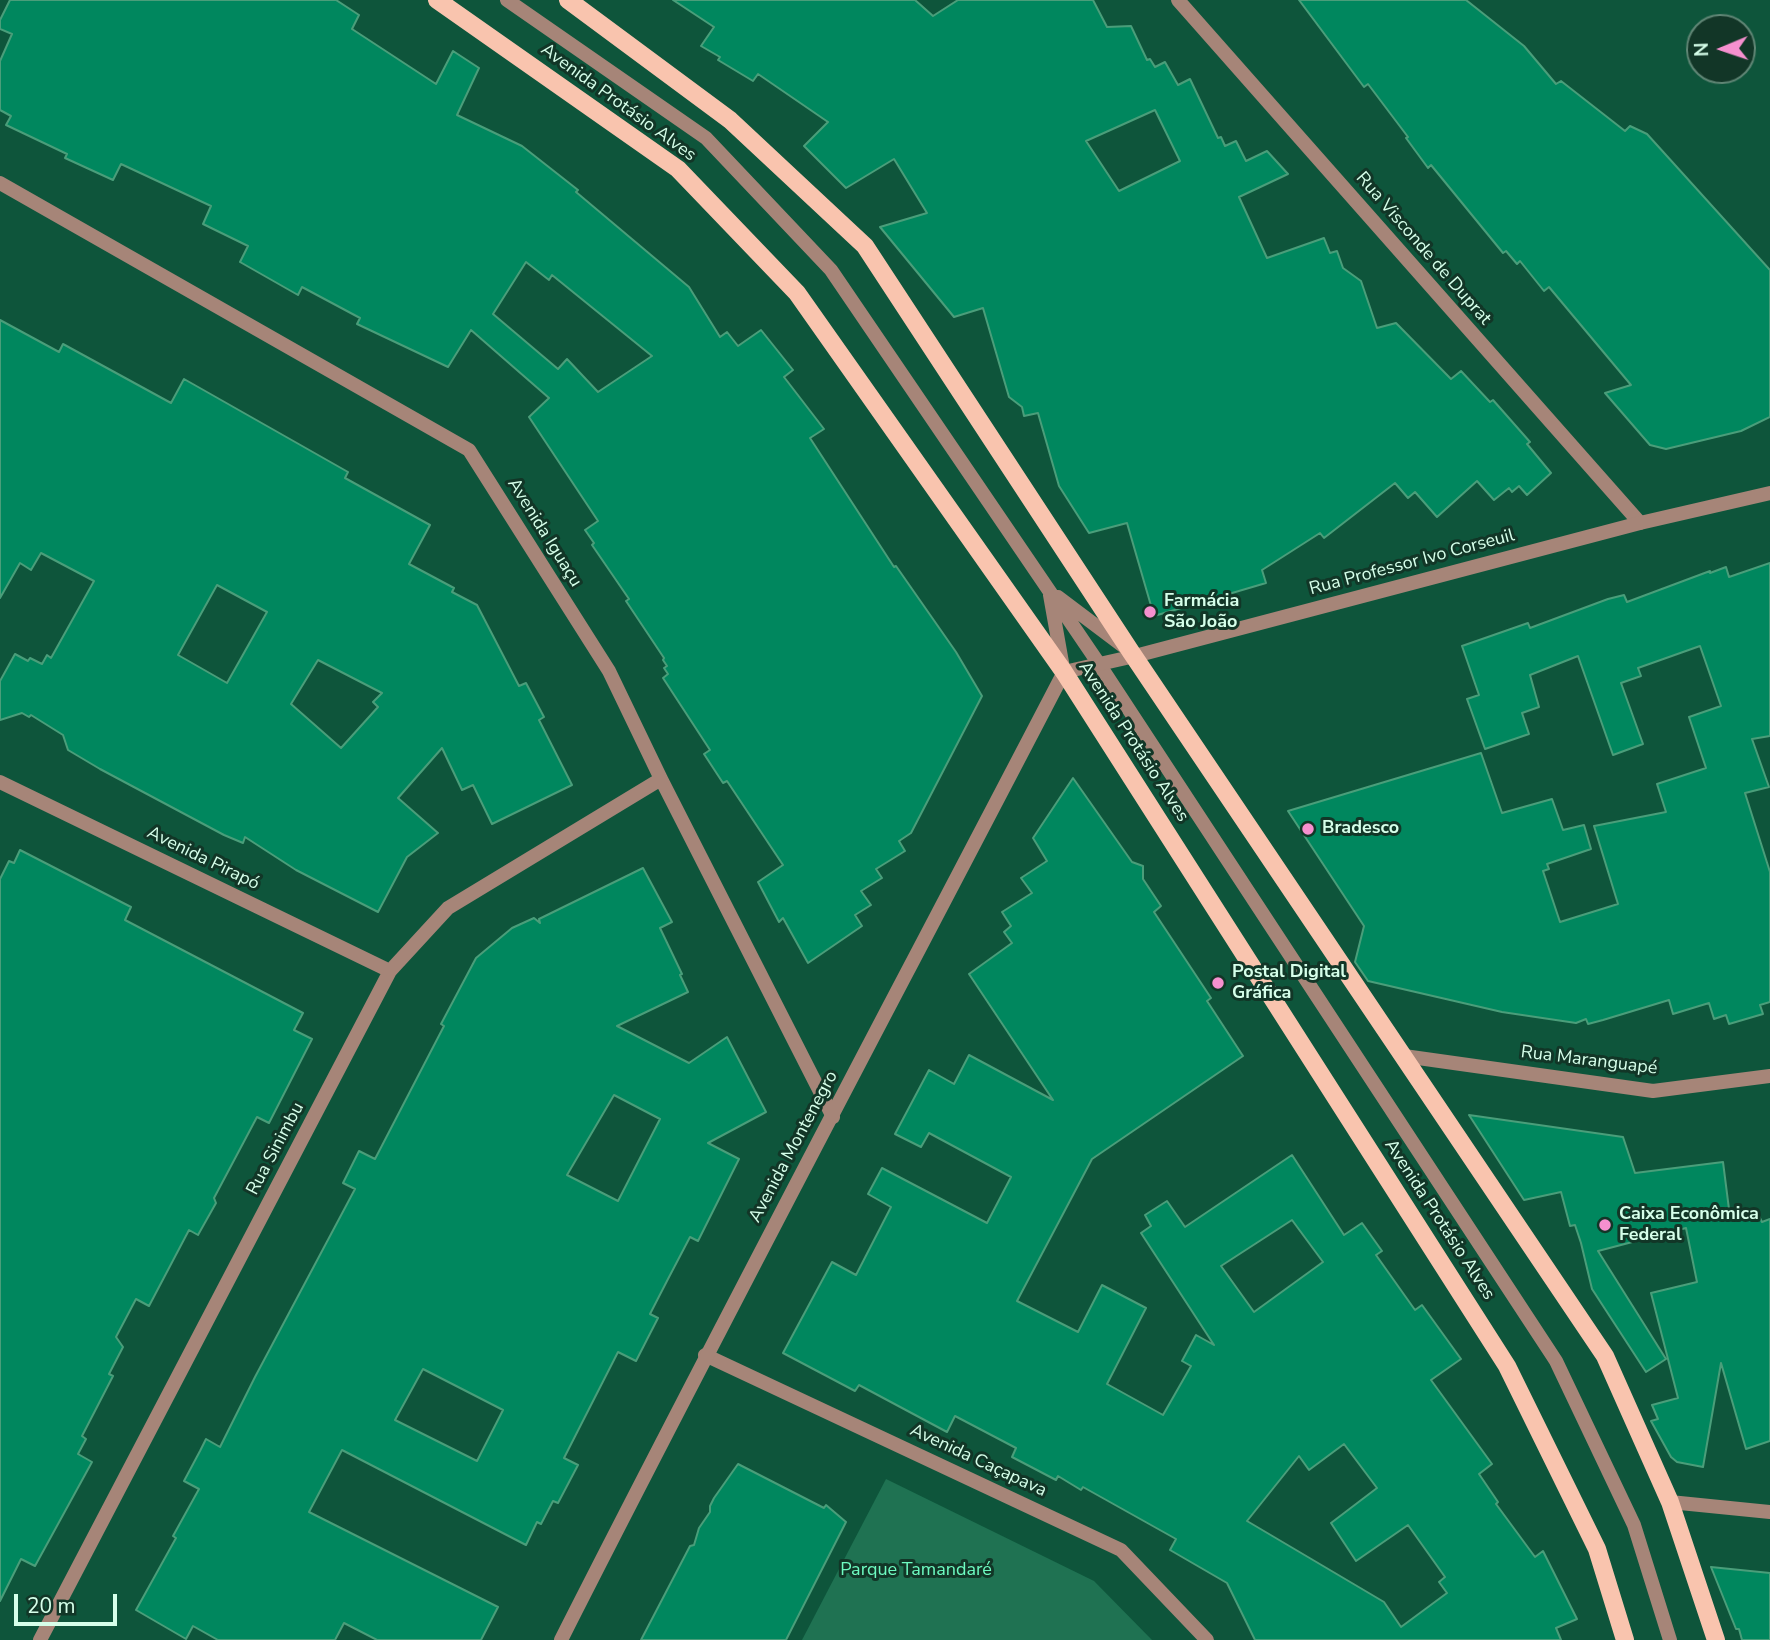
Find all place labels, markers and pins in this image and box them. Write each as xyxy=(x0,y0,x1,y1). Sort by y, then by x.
place label: Farmácia São João xyxy=(1164,591,1239,634)
marker: Farmácia São João xyxy=(1142,604,1158,620)
place label: Bradesco xyxy=(1322,818,1399,840)
marker: Bradesco xyxy=(1300,821,1316,837)
place label: Postal Digital Gráfica xyxy=(1232,962,1346,1004)
marker: Postal Digital Gráfica xyxy=(1210,975,1226,991)
place label: Caixa Econômica Federal xyxy=(1619,1204,1759,1246)
marker: Caixa Econômica Federal xyxy=(1597,1217,1613,1233)

